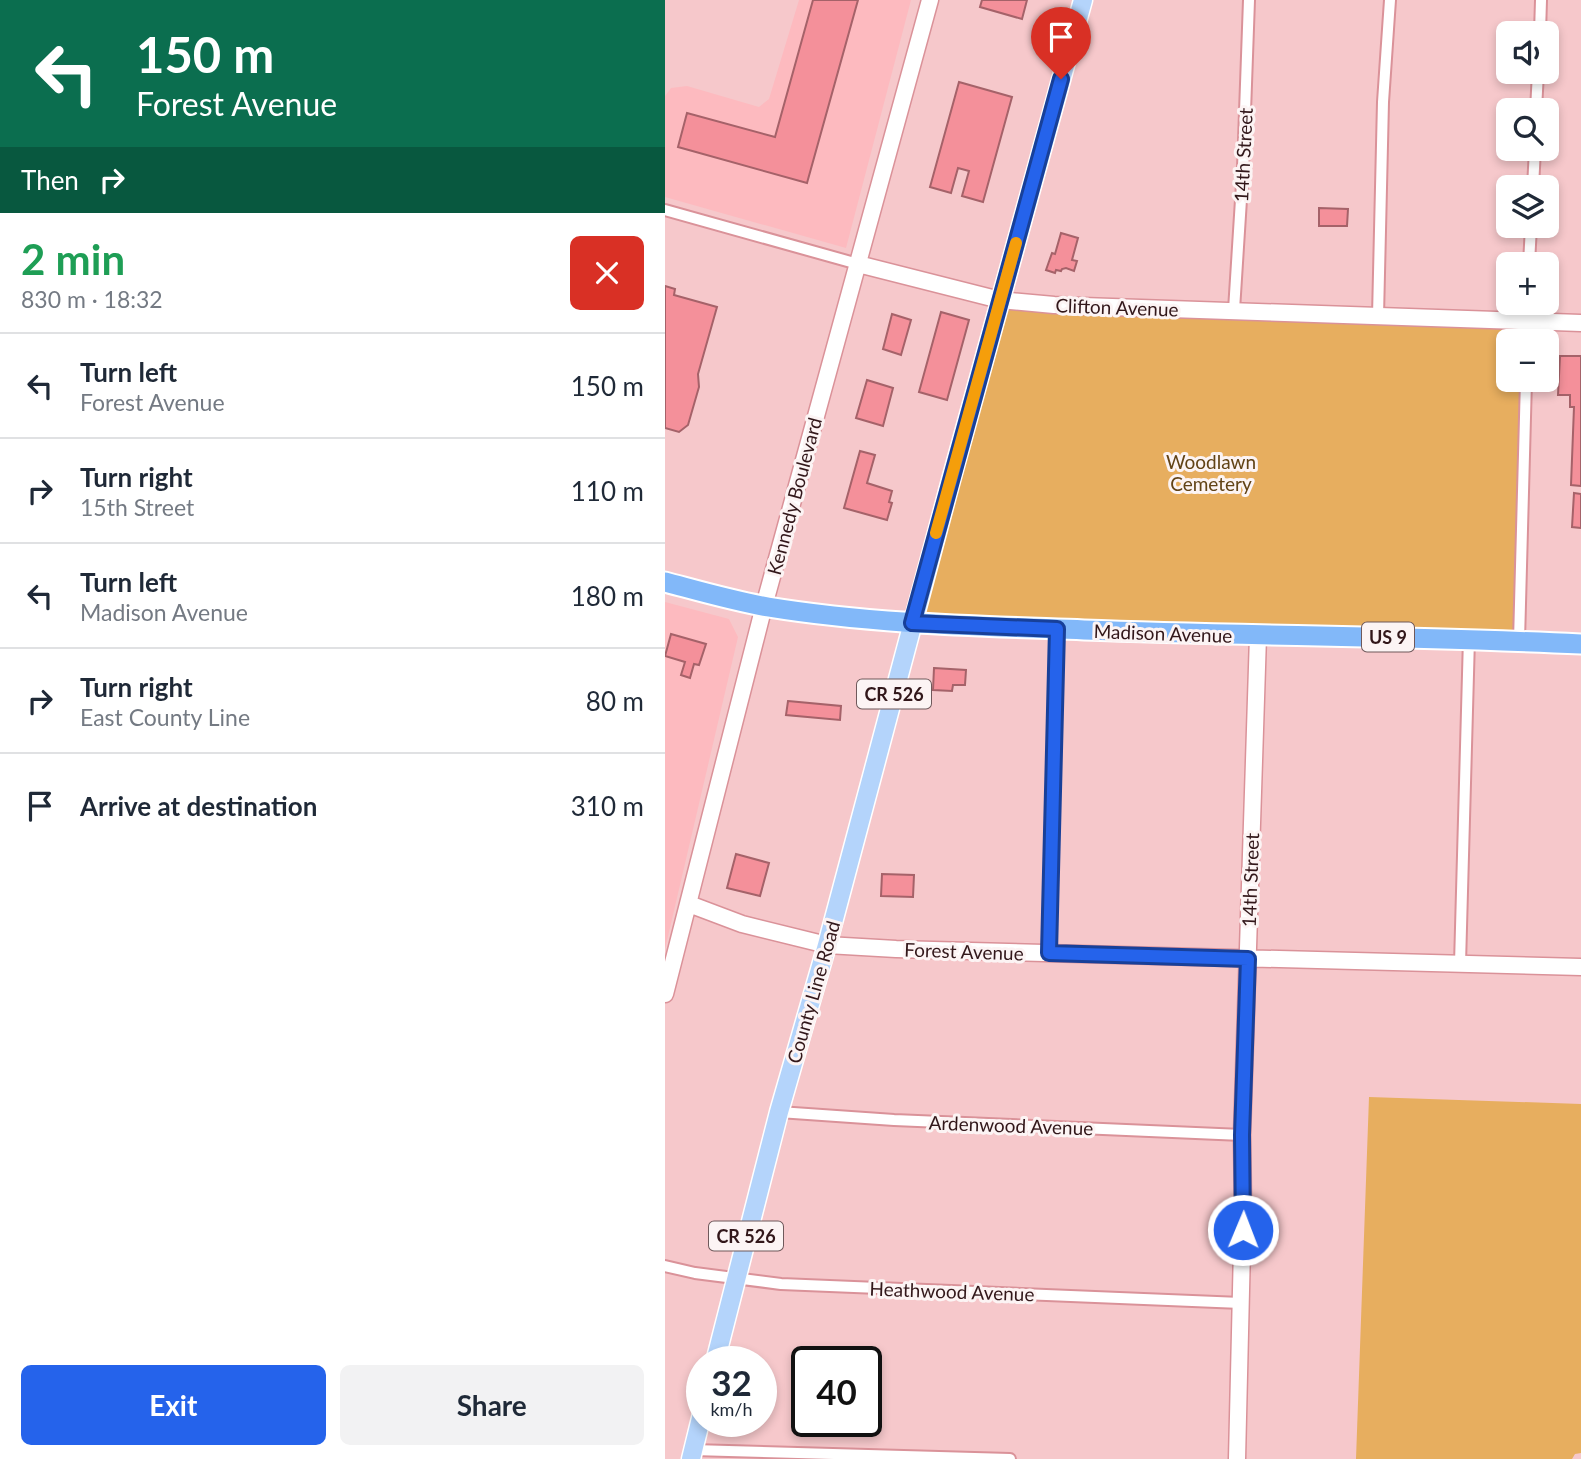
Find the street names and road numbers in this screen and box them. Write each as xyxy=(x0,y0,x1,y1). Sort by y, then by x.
street label: 14th Street xyxy=(1229,107,1257,203)
street label: Clifton Avenue xyxy=(1055,293,1179,321)
street label: Kennedy Boulevard xyxy=(762,415,826,577)
street label: Madison Avenue xyxy=(1093,619,1233,647)
road number: US 9 xyxy=(1362,622,1414,652)
road number: CR 526 xyxy=(857,680,931,708)
street label: 14th Street xyxy=(1237,832,1263,928)
street label: County Line Road xyxy=(782,918,844,1066)
street label: Forest Avenue xyxy=(904,937,1024,965)
street label: Ardenwood Avenue xyxy=(928,1111,1094,1139)
road number: CR 526 xyxy=(709,1222,783,1251)
street label: Heathwood Avenue xyxy=(869,1277,1035,1305)

